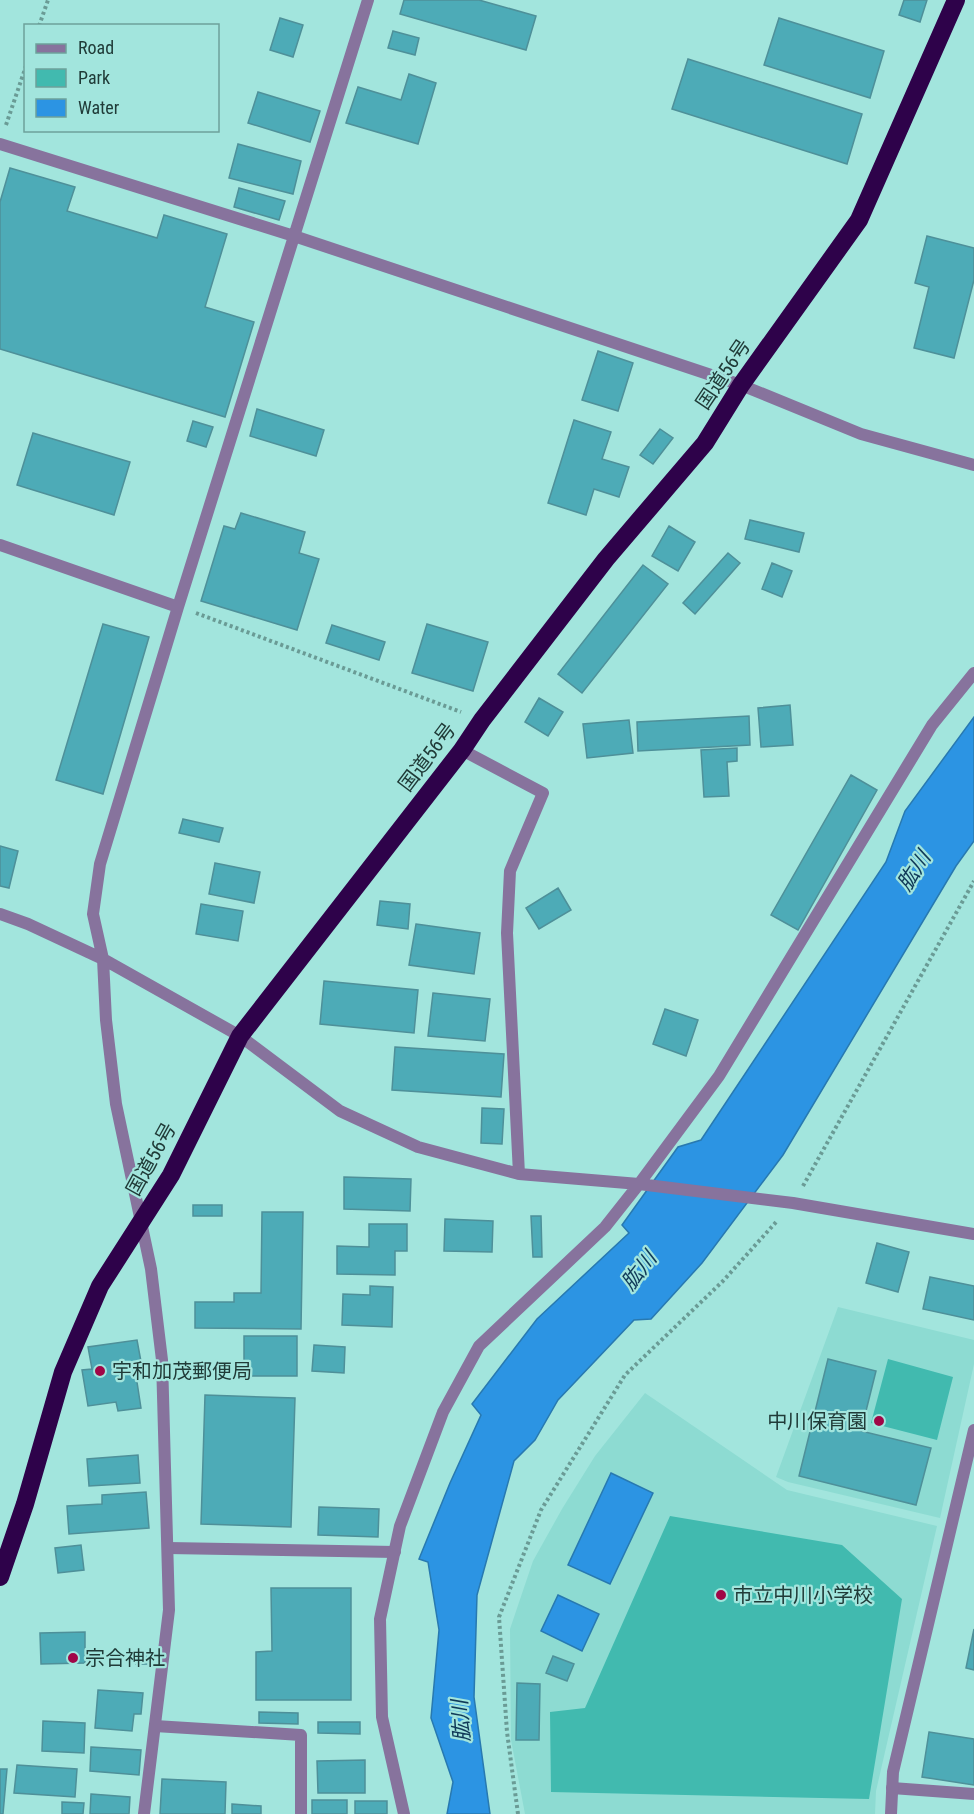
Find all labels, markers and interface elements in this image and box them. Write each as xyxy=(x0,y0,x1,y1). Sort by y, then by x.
legend xyxy=(24,24,219,132)
text: Road xyxy=(78,37,114,58)
text: Park xyxy=(78,67,110,88)
text: Water xyxy=(78,97,120,118)
street label: 国道56号 xyxy=(691,334,755,414)
street label: 国道56号 xyxy=(393,718,461,796)
water label: 肱川 xyxy=(892,845,937,895)
street label: 国道56号 xyxy=(121,1118,181,1200)
water label: 肱川 xyxy=(617,1245,663,1295)
place label: 宇和加茂郵便局 xyxy=(112,1359,252,1383)
marker: 宇和加茂郵便局 xyxy=(93,1364,107,1378)
place label: 中川保育園 xyxy=(767,1409,867,1433)
marker: 中川保育園 xyxy=(872,1414,886,1428)
place label: 市立中川小学校 xyxy=(733,1583,873,1607)
marker: 市立中川小学校 xyxy=(714,1588,728,1602)
place label: 宗合神社 xyxy=(85,1646,165,1670)
marker: 宗合神社 xyxy=(66,1651,80,1665)
water label: 肱川 xyxy=(447,1697,474,1743)

